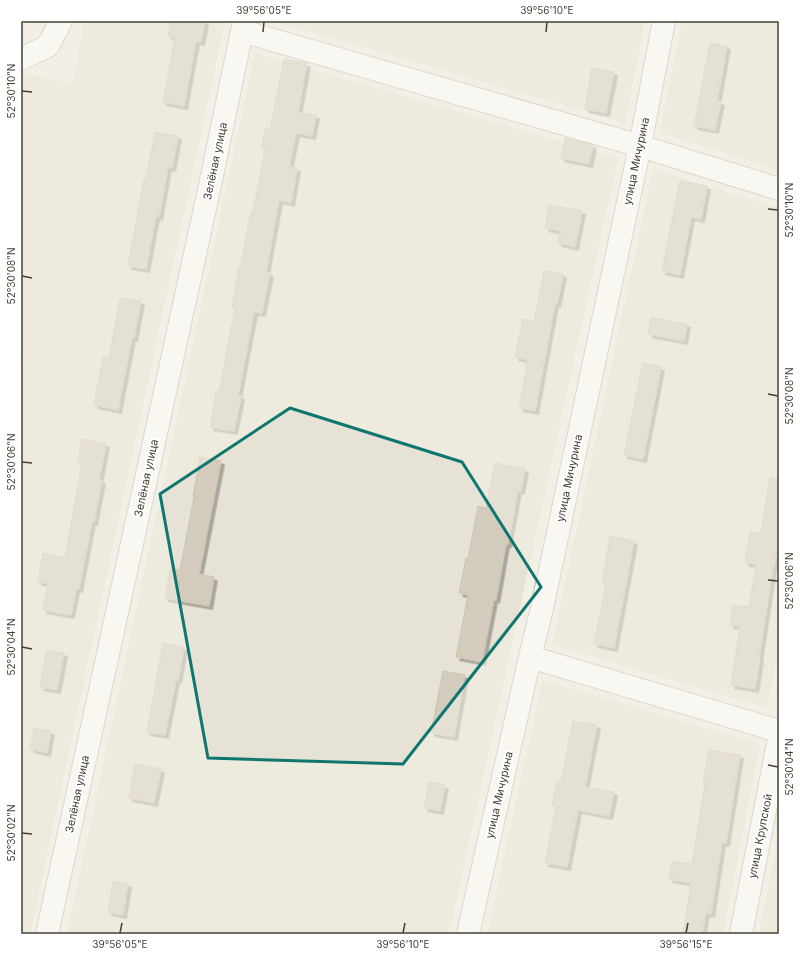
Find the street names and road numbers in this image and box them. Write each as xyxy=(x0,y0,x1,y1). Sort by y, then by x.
street label: улица Мичурина xyxy=(620,116,652,206)
street label: Зелёная улица xyxy=(200,121,230,201)
street label: улица Мичурина xyxy=(553,433,585,523)
street label: Зелёная улица xyxy=(131,438,161,518)
street label: улица Мичурина xyxy=(482,750,516,840)
street label: Зелёная улица xyxy=(62,754,92,834)
street label: улица Крупской xyxy=(745,792,775,880)

